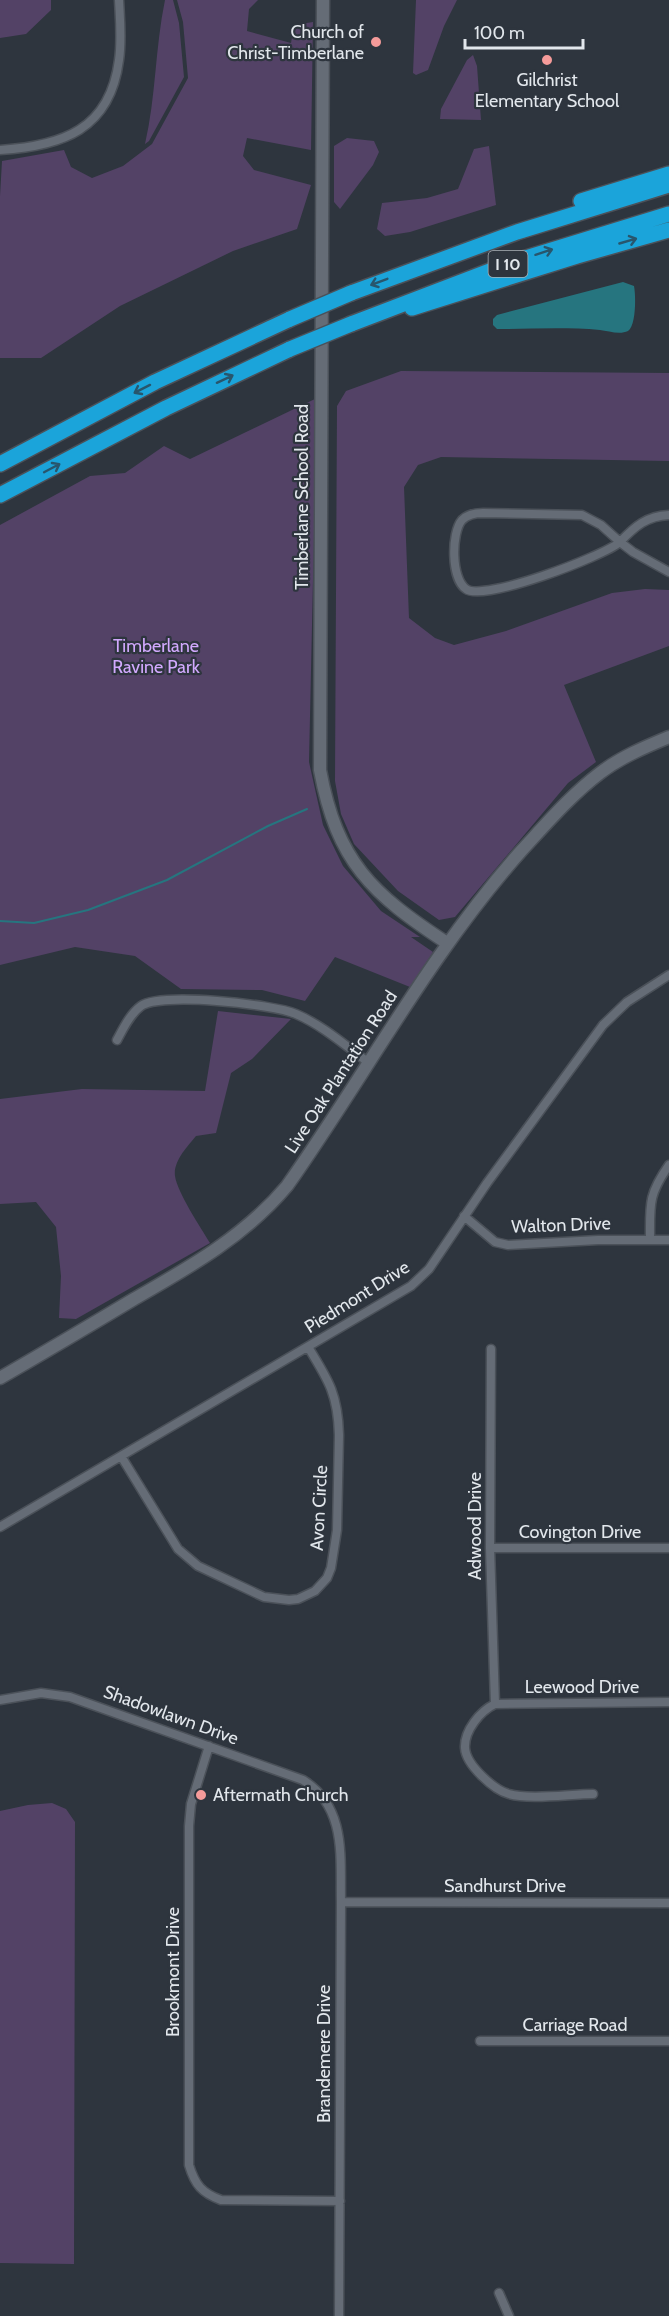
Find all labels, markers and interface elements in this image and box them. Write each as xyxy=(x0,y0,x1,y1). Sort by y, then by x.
scale bar xyxy=(465,12,584,50)
place label: Church of Christ-Timberlane xyxy=(227,21,364,64)
text: 100 m xyxy=(474,22,525,44)
marker: Church of Christ-Timberlane xyxy=(369,35,383,49)
marker: Gilchrist Elementary School xyxy=(540,53,554,67)
place label: Gilchrist Elementary School xyxy=(475,69,620,112)
one-way arrow xyxy=(619,235,638,246)
one-way arrow xyxy=(534,246,553,257)
road number: I 10 xyxy=(488,251,528,277)
one-way arrow xyxy=(370,278,388,289)
one-way arrow xyxy=(216,372,234,384)
one-way arrow xyxy=(134,383,152,395)
street label: Timberlane School Road xyxy=(291,404,313,590)
one-way arrow xyxy=(42,461,60,473)
park label: Timberlane Ravine Park xyxy=(112,635,201,678)
street label: Live Oak Plantation Road xyxy=(280,986,402,1158)
street label: Walton Drive xyxy=(511,1212,611,1238)
street label: Piedmont Drive xyxy=(301,1256,413,1338)
street label: Avon Circle xyxy=(306,1465,332,1551)
street label: Adwood Drive xyxy=(464,1472,486,1580)
street label: Covington Drive xyxy=(519,1521,641,1543)
street label: Leewood Drive xyxy=(525,1676,639,1698)
street label: Shadowlawn Drive xyxy=(101,1680,241,1750)
place label: Aftermath Church xyxy=(213,1784,348,1806)
marker: Aftermath Church xyxy=(194,1788,208,1802)
street label: Sandhurst Drive xyxy=(444,1875,566,1897)
street label: Brookmont Drive xyxy=(162,1907,184,2037)
street label: Brandemere Drive xyxy=(313,1985,335,2123)
street label: Carriage Road xyxy=(523,2014,627,2036)

